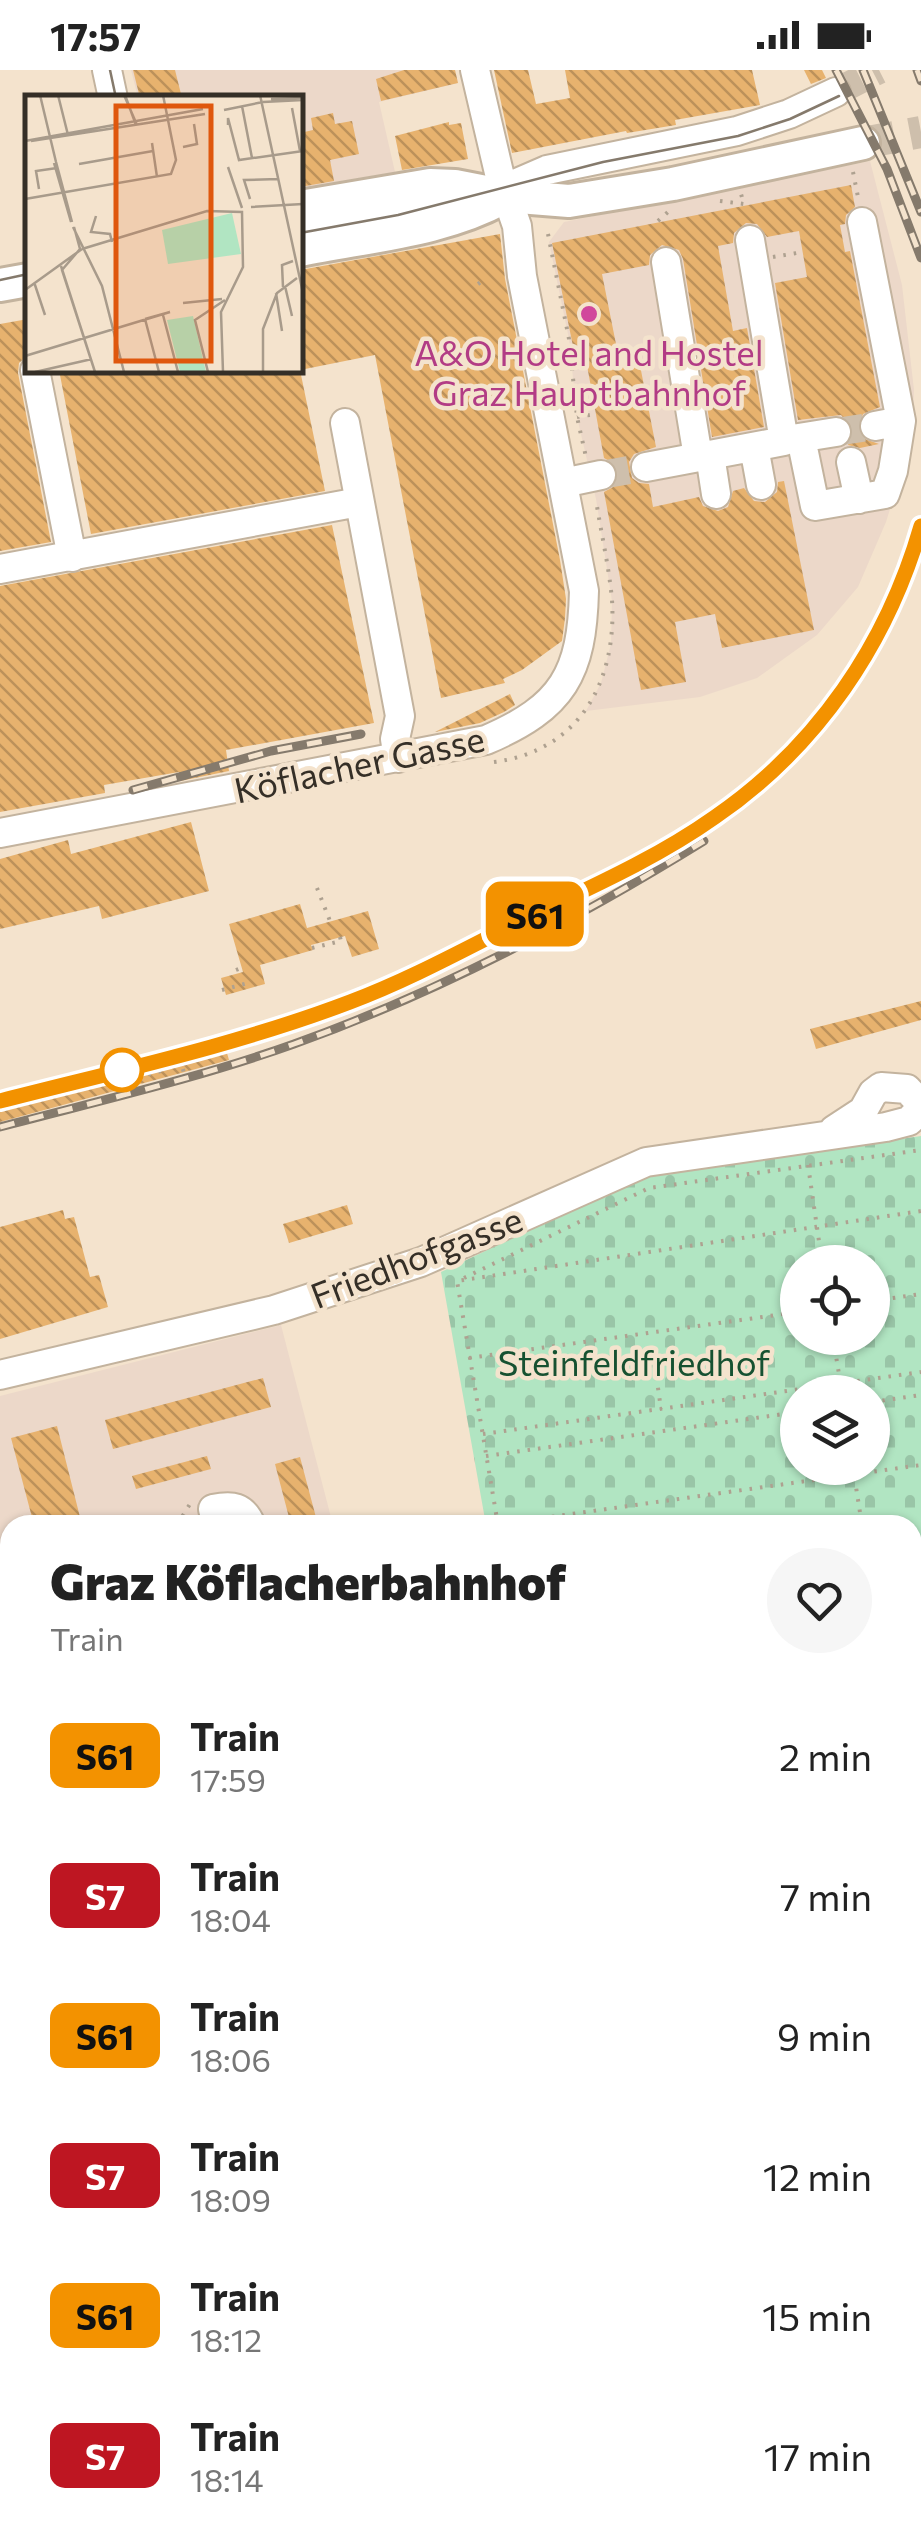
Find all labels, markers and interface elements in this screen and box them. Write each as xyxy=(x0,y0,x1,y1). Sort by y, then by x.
text: 17:57 xyxy=(50,12,141,59)
inset map xyxy=(25,95,302,372)
marker: A&O Hotel and Hostel Graz Hauptbahnhof xyxy=(578,303,600,325)
place label: A&O Hotel and Hostel Graz Hauptbahnhof xyxy=(414,330,764,413)
street label: Köflacher Gasse xyxy=(230,715,488,811)
line badge: S61 xyxy=(478,882,592,946)
text: S61 xyxy=(506,893,564,936)
unlabelled marker xyxy=(101,1049,143,1091)
street label: Friedhofgasse xyxy=(304,1196,528,1316)
map controls xyxy=(780,1245,890,1485)
button: locate xyxy=(780,1245,890,1355)
park label: Steinfeldfriedhof xyxy=(498,1340,770,1383)
button: layers xyxy=(780,1375,890,1485)
button: heart xyxy=(767,1548,872,1653)
text: Graz Köflacherbahnhof xyxy=(50,1551,566,1610)
text: Train xyxy=(50,1618,124,1658)
text: Train xyxy=(190,1712,280,1759)
text: 2 min xyxy=(779,1732,872,1779)
text: S61 xyxy=(76,1734,134,1777)
text: 17:59 xyxy=(190,1759,266,1799)
text: Train xyxy=(190,1852,280,1899)
text: 7 min xyxy=(780,1872,872,1919)
text: S7 xyxy=(85,1874,125,1917)
text: 18:04 xyxy=(190,1899,271,1939)
text: Train xyxy=(190,1992,280,2039)
text: 9 min xyxy=(777,2012,872,2059)
text: S61 xyxy=(76,2014,134,2057)
text: 18:06 xyxy=(190,2039,271,2079)
text: Train xyxy=(190,2132,280,2179)
text: 12 min xyxy=(763,2152,872,2199)
text: S7 xyxy=(85,2154,125,2197)
text: 18:09 xyxy=(190,2179,271,2219)
text: Train xyxy=(190,2272,280,2319)
text: 15 min xyxy=(762,2292,872,2339)
text: S61 xyxy=(76,2294,134,2337)
text: 18:12 xyxy=(190,2319,262,2359)
text: Train xyxy=(190,2412,280,2459)
text: 17 min xyxy=(764,2432,872,2479)
text: S7 xyxy=(85,2434,125,2477)
text: 18:14 xyxy=(190,2459,264,2499)

